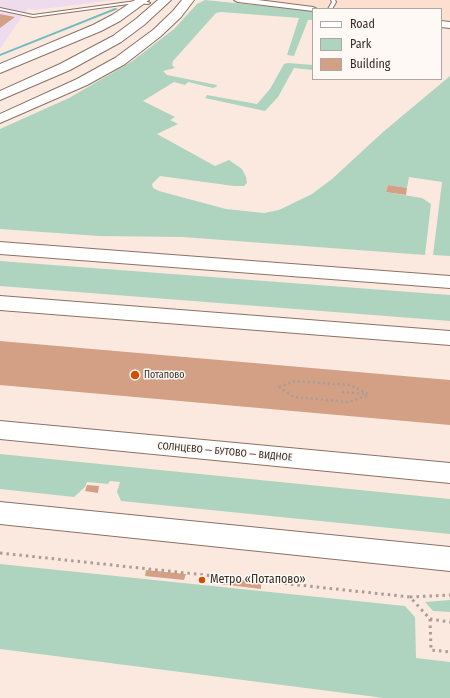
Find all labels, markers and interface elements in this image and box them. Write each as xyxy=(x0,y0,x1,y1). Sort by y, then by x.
legend xyxy=(312,8,442,80)
text: Road xyxy=(350,17,375,31)
text: Park xyxy=(350,37,371,51)
text: Building xyxy=(350,57,390,71)
marker: Потапово xyxy=(129,369,141,381)
place label: Потапово xyxy=(144,369,184,381)
street label: СОЛНЦЕВО — БУТОВО — ВИДНОЕ xyxy=(157,440,293,464)
place label: Метро «Потапово» xyxy=(210,573,306,587)
marker: Метро «Потапово» xyxy=(197,575,207,585)

